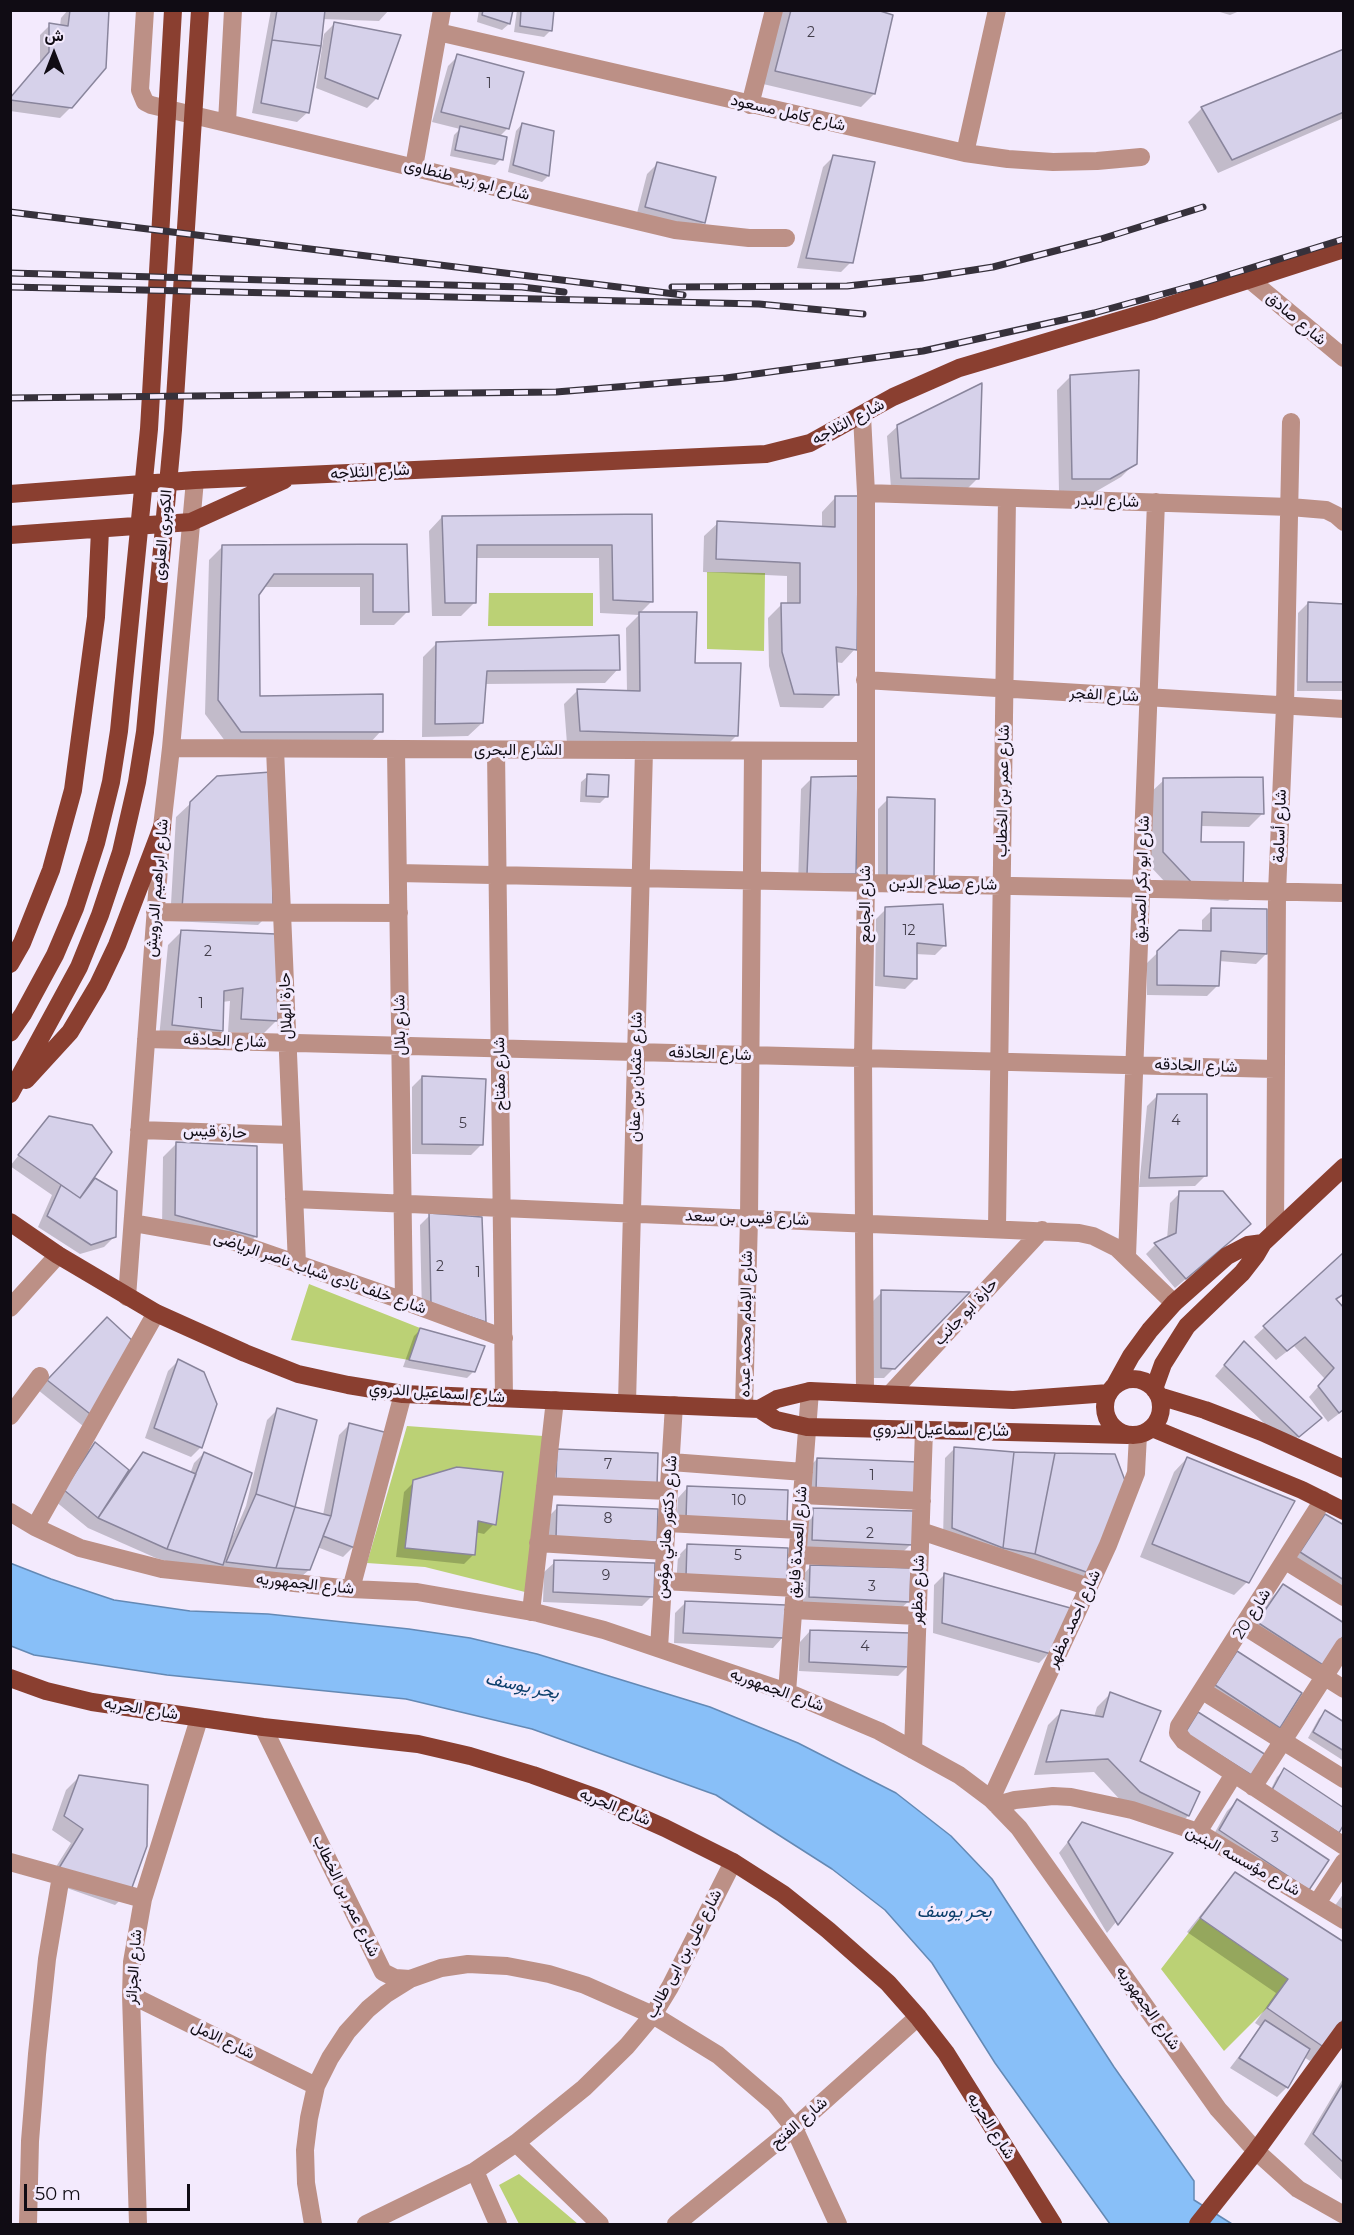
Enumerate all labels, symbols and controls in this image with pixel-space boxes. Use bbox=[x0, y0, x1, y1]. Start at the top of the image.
north arrow bbox=[24, 24, 84, 84]
house number: 2 bbox=[807, 25, 815, 41]
text: ش bbox=[44, 26, 64, 45]
house number: 1 bbox=[486, 76, 492, 92]
street label: شارع كامل مسعود bbox=[729, 90, 847, 136]
street label: شارع ابو زيد طنطاوى bbox=[402, 155, 532, 205]
street label: شارع صادق bbox=[1262, 288, 1330, 350]
street label: شارع الثلاجه bbox=[808, 395, 888, 449]
street label: شارع الثلاجه bbox=[330, 460, 410, 484]
street label: الكوبرى العلوى bbox=[149, 489, 177, 581]
street label: شارع البدر bbox=[1075, 490, 1139, 512]
street label: شارع الفجر bbox=[1069, 684, 1139, 706]
street label: شارع عمر بن الخطاب bbox=[992, 724, 1014, 858]
street label: الشارع البحرى bbox=[474, 740, 562, 760]
street label: شارع أسامة bbox=[1269, 789, 1291, 863]
street label: شارع ابو بكر الصديق bbox=[1130, 815, 1154, 943]
street label: شارع ابراهيم الدرويش bbox=[141, 818, 173, 958]
street label: شارع الجامع bbox=[855, 865, 875, 943]
street label: شارع صلاح الدين bbox=[889, 873, 997, 895]
house number: 12 bbox=[902, 923, 916, 939]
house number: 2 bbox=[204, 944, 212, 960]
street label: حارة الهلال bbox=[275, 972, 297, 1040]
street label: شارع بلال bbox=[390, 994, 410, 1056]
house number: 1 bbox=[198, 996, 204, 1012]
street label: شارع عثمان بن عفان bbox=[625, 1012, 647, 1142]
street label: شارع الحادقه bbox=[183, 1030, 267, 1052]
street label: شارع مفتاح bbox=[490, 1037, 510, 1111]
street label: شارع الحادقه bbox=[668, 1043, 752, 1065]
street label: شارع الحادقه bbox=[1154, 1055, 1238, 1077]
house number: 4 bbox=[1171, 1113, 1181, 1129]
house number: 5 bbox=[459, 1116, 467, 1132]
street label: حارة قيس bbox=[183, 1121, 247, 1143]
street label: شارع قيس بن سعد bbox=[685, 1206, 809, 1230]
street label: شارع خلف نادى شباب ناصر الرياضى bbox=[211, 1228, 429, 1318]
street label: شارع الإمام محمد عبده bbox=[735, 1250, 757, 1398]
house number: 2 bbox=[436, 1259, 444, 1275]
house number: 1 bbox=[475, 1265, 481, 1281]
street label: حارة ابو جانب bbox=[930, 1274, 1002, 1350]
street label: شارع اسماعيل الدروي bbox=[368, 1379, 506, 1407]
street label: شارع اسماعيل الدروي bbox=[873, 1419, 1009, 1441]
street label: شارع دكتور هاني مؤمن bbox=[652, 1455, 682, 1599]
house number: 7 bbox=[604, 1457, 612, 1473]
house number: 1 bbox=[869, 1468, 875, 1484]
street label: شارع العمدة فايق bbox=[785, 1485, 811, 1599]
house number: 10 bbox=[732, 1493, 746, 1509]
house number: 8 bbox=[604, 1511, 612, 1527]
house number: 2 bbox=[866, 1526, 874, 1542]
house number: 5 bbox=[734, 1548, 742, 1564]
street label: شارع مظهر bbox=[907, 1555, 929, 1625]
street label: شارع احمد مظهر bbox=[1043, 1567, 1105, 1671]
house number: 9 bbox=[602, 1568, 610, 1584]
street label: شارع الجمهوريه bbox=[255, 1569, 355, 1599]
house number: 3 bbox=[868, 1579, 876, 1595]
street label: شارع 20 bbox=[1229, 1585, 1275, 1643]
house number: 4 bbox=[860, 1639, 870, 1655]
street label: شارع الجمهوريه bbox=[727, 1664, 827, 1716]
water label: بحر يوسف bbox=[483, 1668, 561, 1704]
street label: شارع الحريه bbox=[102, 1694, 180, 1724]
street label: شارع الحريه bbox=[577, 1784, 653, 1830]
street label: شارع مؤسسه البنين bbox=[1182, 1822, 1304, 1900]
house number: 3 bbox=[1271, 1830, 1279, 1846]
street label: شارع عمر بن الخطاب bbox=[308, 1832, 384, 1960]
street label: شارع على بن ابى طالب bbox=[642, 1886, 726, 2022]
water label: بحر يوسف bbox=[917, 1901, 991, 1923]
street label: شارع الجزائر bbox=[122, 1929, 146, 2005]
street label: شارع الجمهوريه bbox=[1112, 1962, 1184, 2054]
street label: شارع الامل bbox=[188, 2016, 258, 2064]
street label: شارع الحريه bbox=[963, 2089, 1019, 2163]
street label: شارع الفتح bbox=[767, 2093, 831, 2153]
scale bar bbox=[27, 2172, 194, 2210]
text: 50 m bbox=[35, 2183, 81, 2205]

